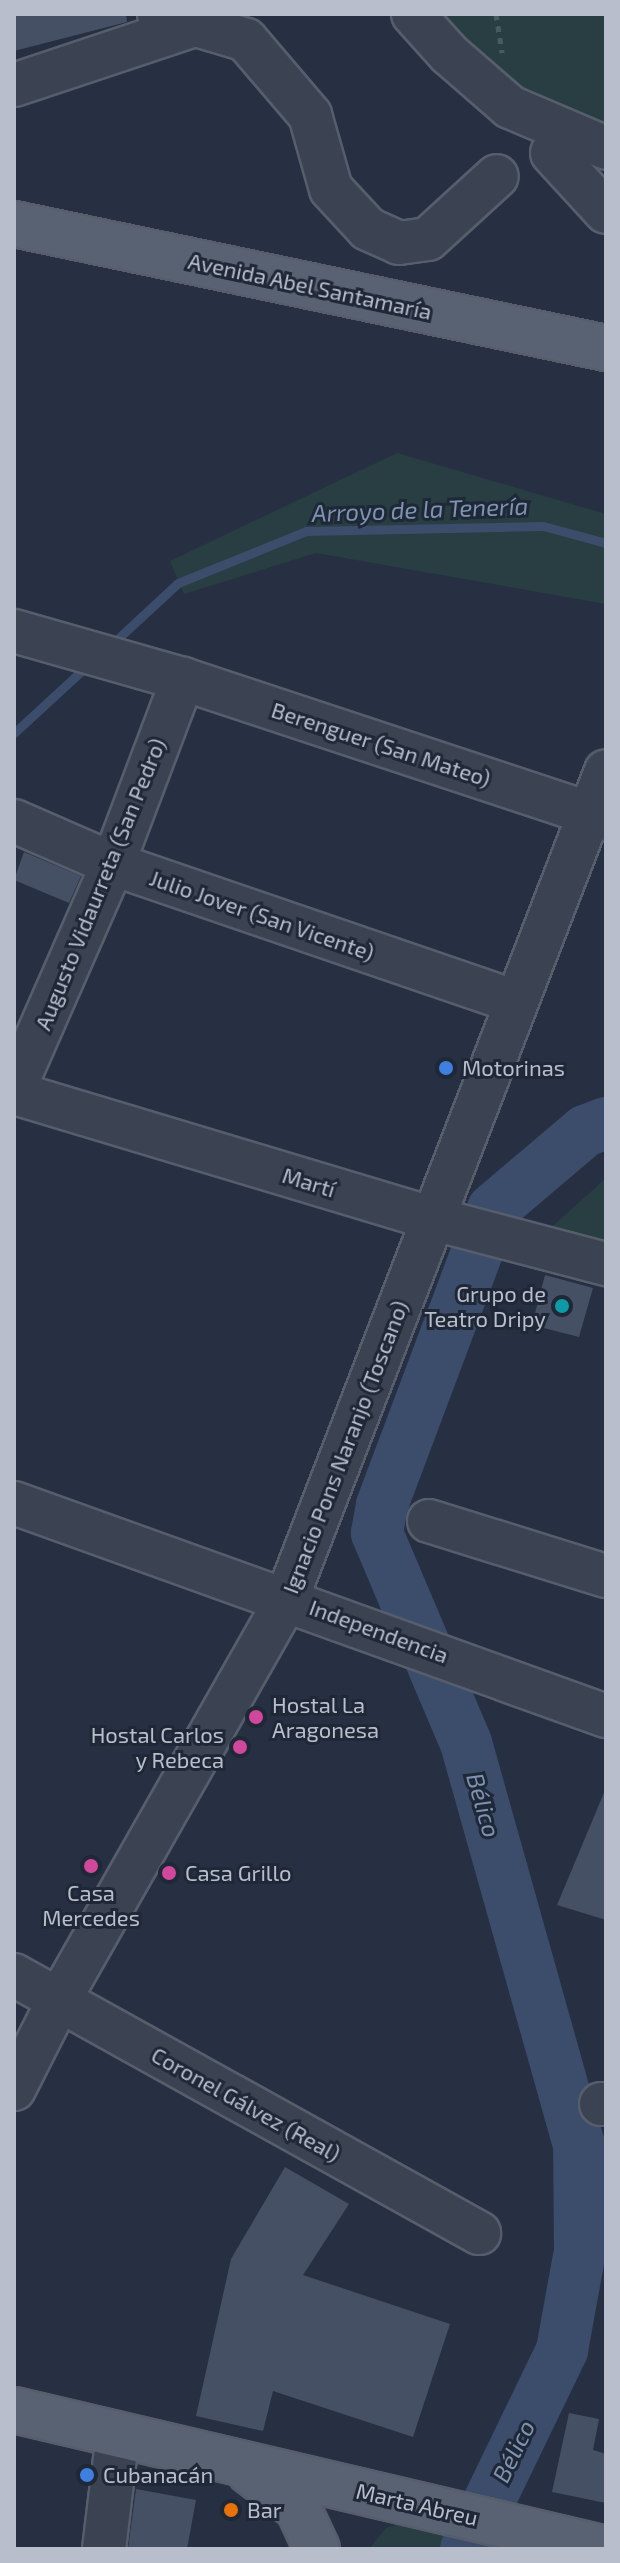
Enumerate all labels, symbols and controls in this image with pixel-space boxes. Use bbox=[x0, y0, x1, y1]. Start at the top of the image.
street label: Avenida Abel Santamaría bbox=[185, 247, 435, 325]
water label: Arroyo de la Tenería bbox=[311, 491, 529, 527]
street label: Berenguer (San Mateo) bbox=[268, 696, 494, 792]
street label: Augusto Vidaurreta (San Pedro) bbox=[29, 734, 171, 1034]
street label: Julio Jover (San Vicente) bbox=[146, 864, 378, 966]
place label: Motorinas bbox=[462, 1055, 565, 1081]
marker: Motorinas bbox=[437, 1059, 455, 1077]
street label: Martí bbox=[279, 1161, 339, 1203]
place label: Grupo de Teatro Dripy bbox=[424, 1280, 546, 1332]
street label: Ignacio Pons Naranjo (Toscano) bbox=[277, 1297, 413, 1597]
marker: Grupo de Teatro Dripy bbox=[553, 1297, 571, 1315]
street label: Independencia bbox=[306, 1594, 452, 1668]
place label: Hostal La Aragonesa bbox=[272, 1691, 379, 1742]
marker: Hostal La Aragonesa bbox=[247, 1708, 265, 1726]
place label: Hostal Carlos y Rebeca bbox=[90, 1721, 224, 1772]
marker: Hostal Carlos y Rebeca bbox=[231, 1738, 249, 1756]
water label: Bélico bbox=[461, 1769, 507, 1841]
marker: Casa Mercedes bbox=[82, 1857, 100, 1875]
place label: Casa Grillo bbox=[185, 1860, 291, 1886]
marker: Casa Grillo bbox=[160, 1864, 178, 1882]
place label: Casa Mercedes bbox=[42, 1879, 140, 1930]
street label: Coronel Gálvez (Real) bbox=[147, 2041, 345, 2167]
water label: Bélico bbox=[486, 2415, 540, 2487]
place label: Cubanacán bbox=[103, 2462, 213, 2488]
marker: Cubanacán bbox=[78, 2466, 96, 2484]
street label: Marta Abreu bbox=[353, 2477, 481, 2531]
place label: Bar bbox=[247, 2497, 282, 2523]
marker: Bar bbox=[222, 2501, 240, 2519]

